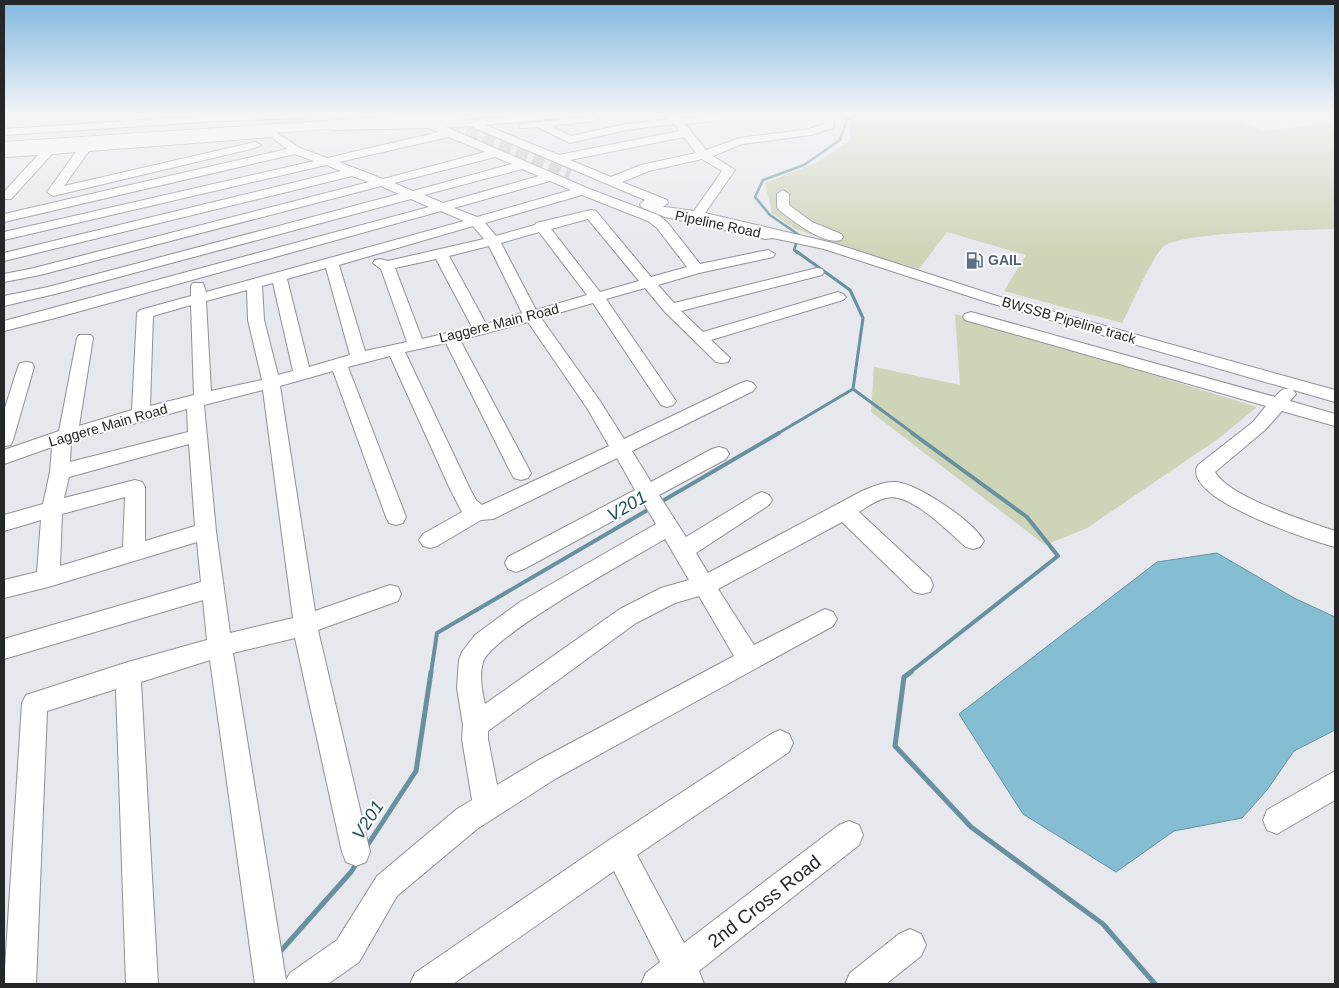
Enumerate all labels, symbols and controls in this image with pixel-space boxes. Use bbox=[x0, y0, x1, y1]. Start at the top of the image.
street label: Pipeline Road bbox=[674, 207, 762, 241]
fuel station icon: GAIL bbox=[964, 250, 984, 270]
place label: GAIL bbox=[988, 252, 1022, 268]
street label: BWSSB Pipeline track bbox=[1000, 293, 1139, 347]
street label: Laggere Main Road bbox=[437, 300, 561, 346]
street label: Laggere Main Road bbox=[47, 400, 169, 450]
water label: V201 bbox=[604, 487, 650, 525]
water label: V201 bbox=[348, 797, 388, 843]
street label: 2nd Cross Road bbox=[704, 851, 825, 952]

